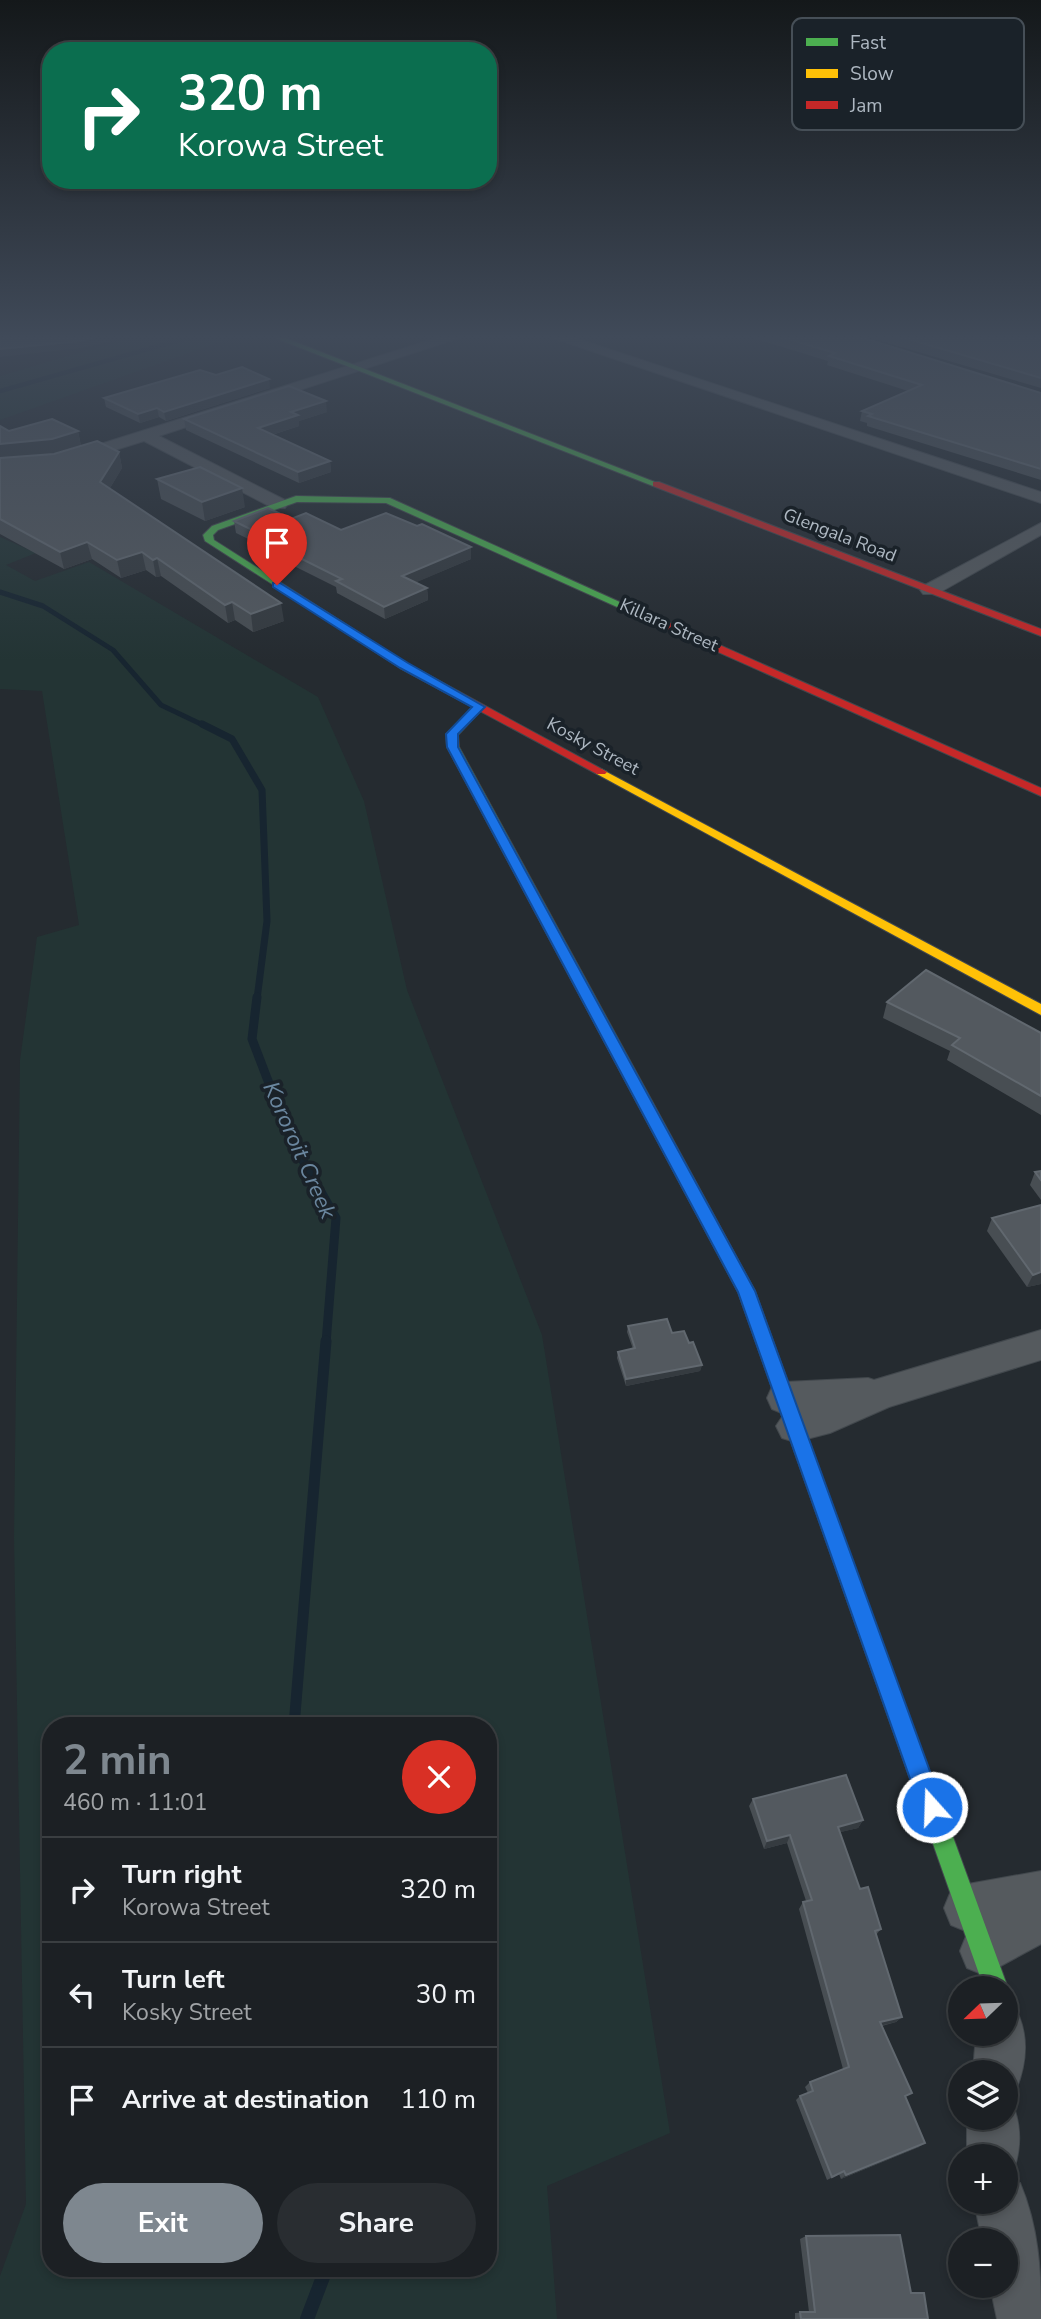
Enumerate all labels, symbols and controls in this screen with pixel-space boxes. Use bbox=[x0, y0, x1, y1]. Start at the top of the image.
legend bbox=[792, 18, 1024, 130]
text: Fast bbox=[850, 30, 886, 56]
text: 320 m bbox=[178, 60, 322, 127]
text: Slow bbox=[850, 61, 894, 87]
icon: right bbox=[63, 70, 154, 161]
text: Jam bbox=[849, 93, 883, 119]
text: Korowa Street bbox=[178, 124, 383, 167]
street label: Glengala Road bbox=[780, 502, 900, 568]
pin bbox=[247, 513, 307, 585]
icon: arrive bbox=[258, 524, 296, 562]
street label: Killara Street bbox=[616, 593, 723, 658]
street label: Kosky Street bbox=[543, 712, 644, 781]
water label: Kororoit Creek bbox=[255, 1077, 344, 1224]
text: 2 min bbox=[63, 1732, 172, 1789]
button: close bbox=[402, 1740, 476, 1814]
position arrow bbox=[895, 1770, 969, 1844]
text: 460 m · 11:01 bbox=[63, 1787, 208, 1818]
text: Turn right bbox=[122, 1857, 241, 1892]
icon: right bbox=[63, 1871, 101, 1909]
text: 320 m bbox=[400, 1872, 476, 1907]
text: Korowa Street bbox=[122, 1892, 270, 1923]
text: Turn left bbox=[122, 1962, 225, 1997]
icon: left bbox=[63, 1976, 101, 2014]
north arrow bbox=[948, 1976, 1018, 2046]
map controls bbox=[948, 1976, 1018, 2298]
text: 30 m bbox=[416, 1977, 476, 2012]
text: Kosky Street bbox=[122, 1997, 252, 2028]
button: layers bbox=[948, 2060, 1018, 2130]
icon: arrive bbox=[63, 2081, 101, 2119]
text: Arrive at destination bbox=[122, 2082, 369, 2117]
text: 110 m bbox=[400, 2082, 476, 2117]
button: + bbox=[948, 2144, 1018, 2214]
button: Exit bbox=[63, 2183, 263, 2263]
button: Share bbox=[277, 2183, 476, 2263]
button: − bbox=[948, 2228, 1018, 2298]

